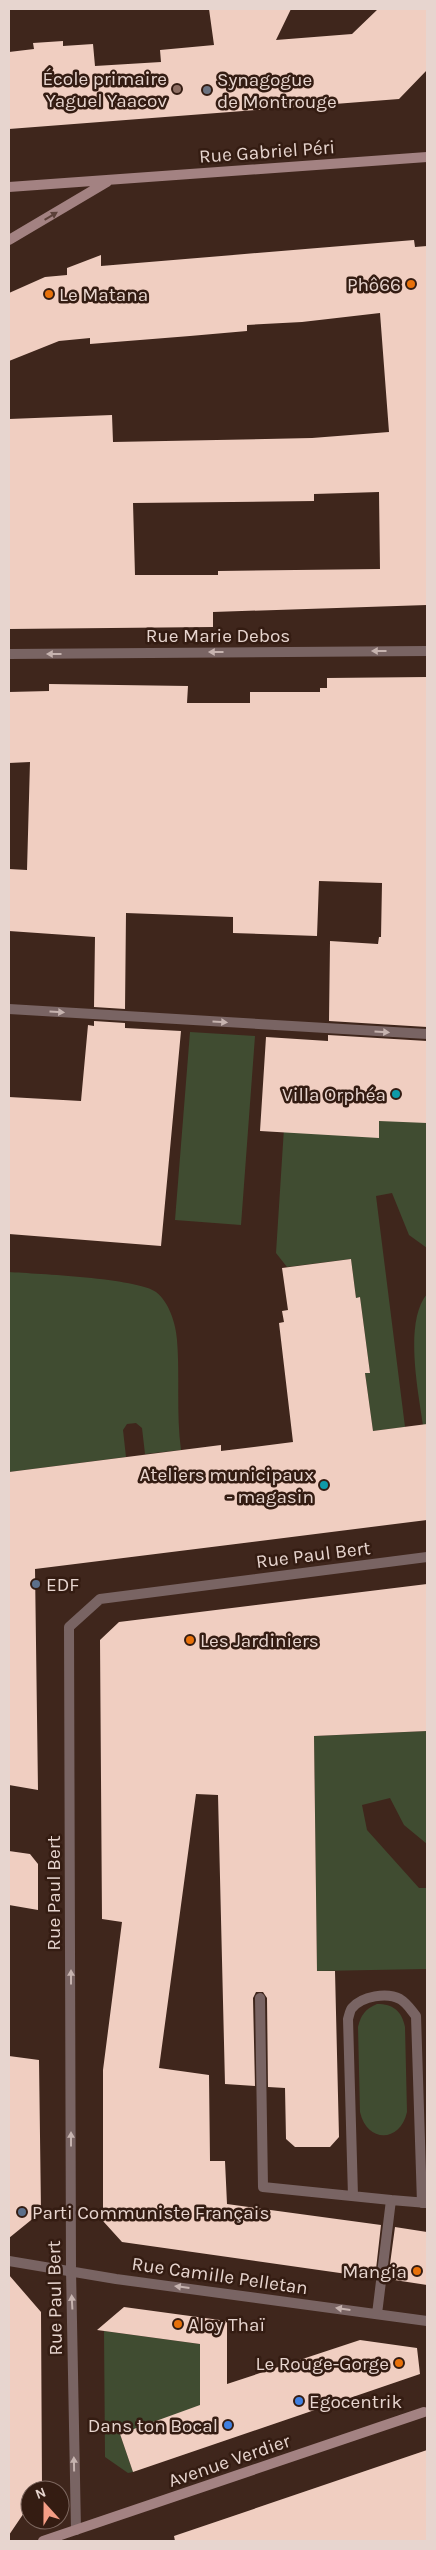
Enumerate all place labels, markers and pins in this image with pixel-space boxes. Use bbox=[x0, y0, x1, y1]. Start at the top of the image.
place label: École primaire Yaguel Yaacov bbox=[42, 67, 167, 112]
place label: Synagogue de Montrouge bbox=[217, 69, 337, 113]
marker: École primaire Yaguel Yaacov bbox=[171, 83, 183, 95]
marker: Synagogue de Montrouge bbox=[201, 84, 213, 96]
place label: Phô66 bbox=[347, 274, 401, 296]
marker: Phô66 bbox=[405, 278, 417, 290]
place label: Le Matana bbox=[59, 284, 148, 306]
marker: Le Matana bbox=[43, 288, 55, 300]
place label: Villa Orphéa bbox=[282, 1084, 386, 1106]
marker: Villa Orphéa bbox=[390, 1088, 402, 1100]
place label: Ateliers municipaux - magasin bbox=[139, 1464, 314, 1508]
marker: Ateliers municipaux - magasin bbox=[318, 1479, 330, 1491]
place label: EDF bbox=[46, 1574, 79, 1596]
marker: EDF bbox=[30, 1578, 42, 1590]
place label: Les Jardiniers bbox=[200, 1630, 319, 1652]
marker: Les Jardiniers bbox=[184, 1634, 196, 1646]
place label: Parti Communiste Français bbox=[32, 2202, 269, 2224]
marker: Parti Communiste Français bbox=[16, 2206, 28, 2218]
place label: Mangia bbox=[342, 2261, 407, 2283]
marker: Mangia bbox=[411, 2265, 423, 2277]
place label: Aloy Thaï bbox=[188, 2314, 265, 2336]
marker: Aloy Thaï bbox=[172, 2318, 184, 2330]
place label: Le Rouge-Gorge bbox=[256, 2353, 389, 2375]
marker: Le Rouge-Gorge bbox=[393, 2357, 405, 2369]
place label: Egocentrik bbox=[309, 2391, 402, 2413]
marker: Egocentrik bbox=[293, 2395, 305, 2407]
place label: Dans ton Bocal bbox=[88, 2415, 218, 2437]
marker: Dans ton Bocal bbox=[222, 2419, 234, 2431]

